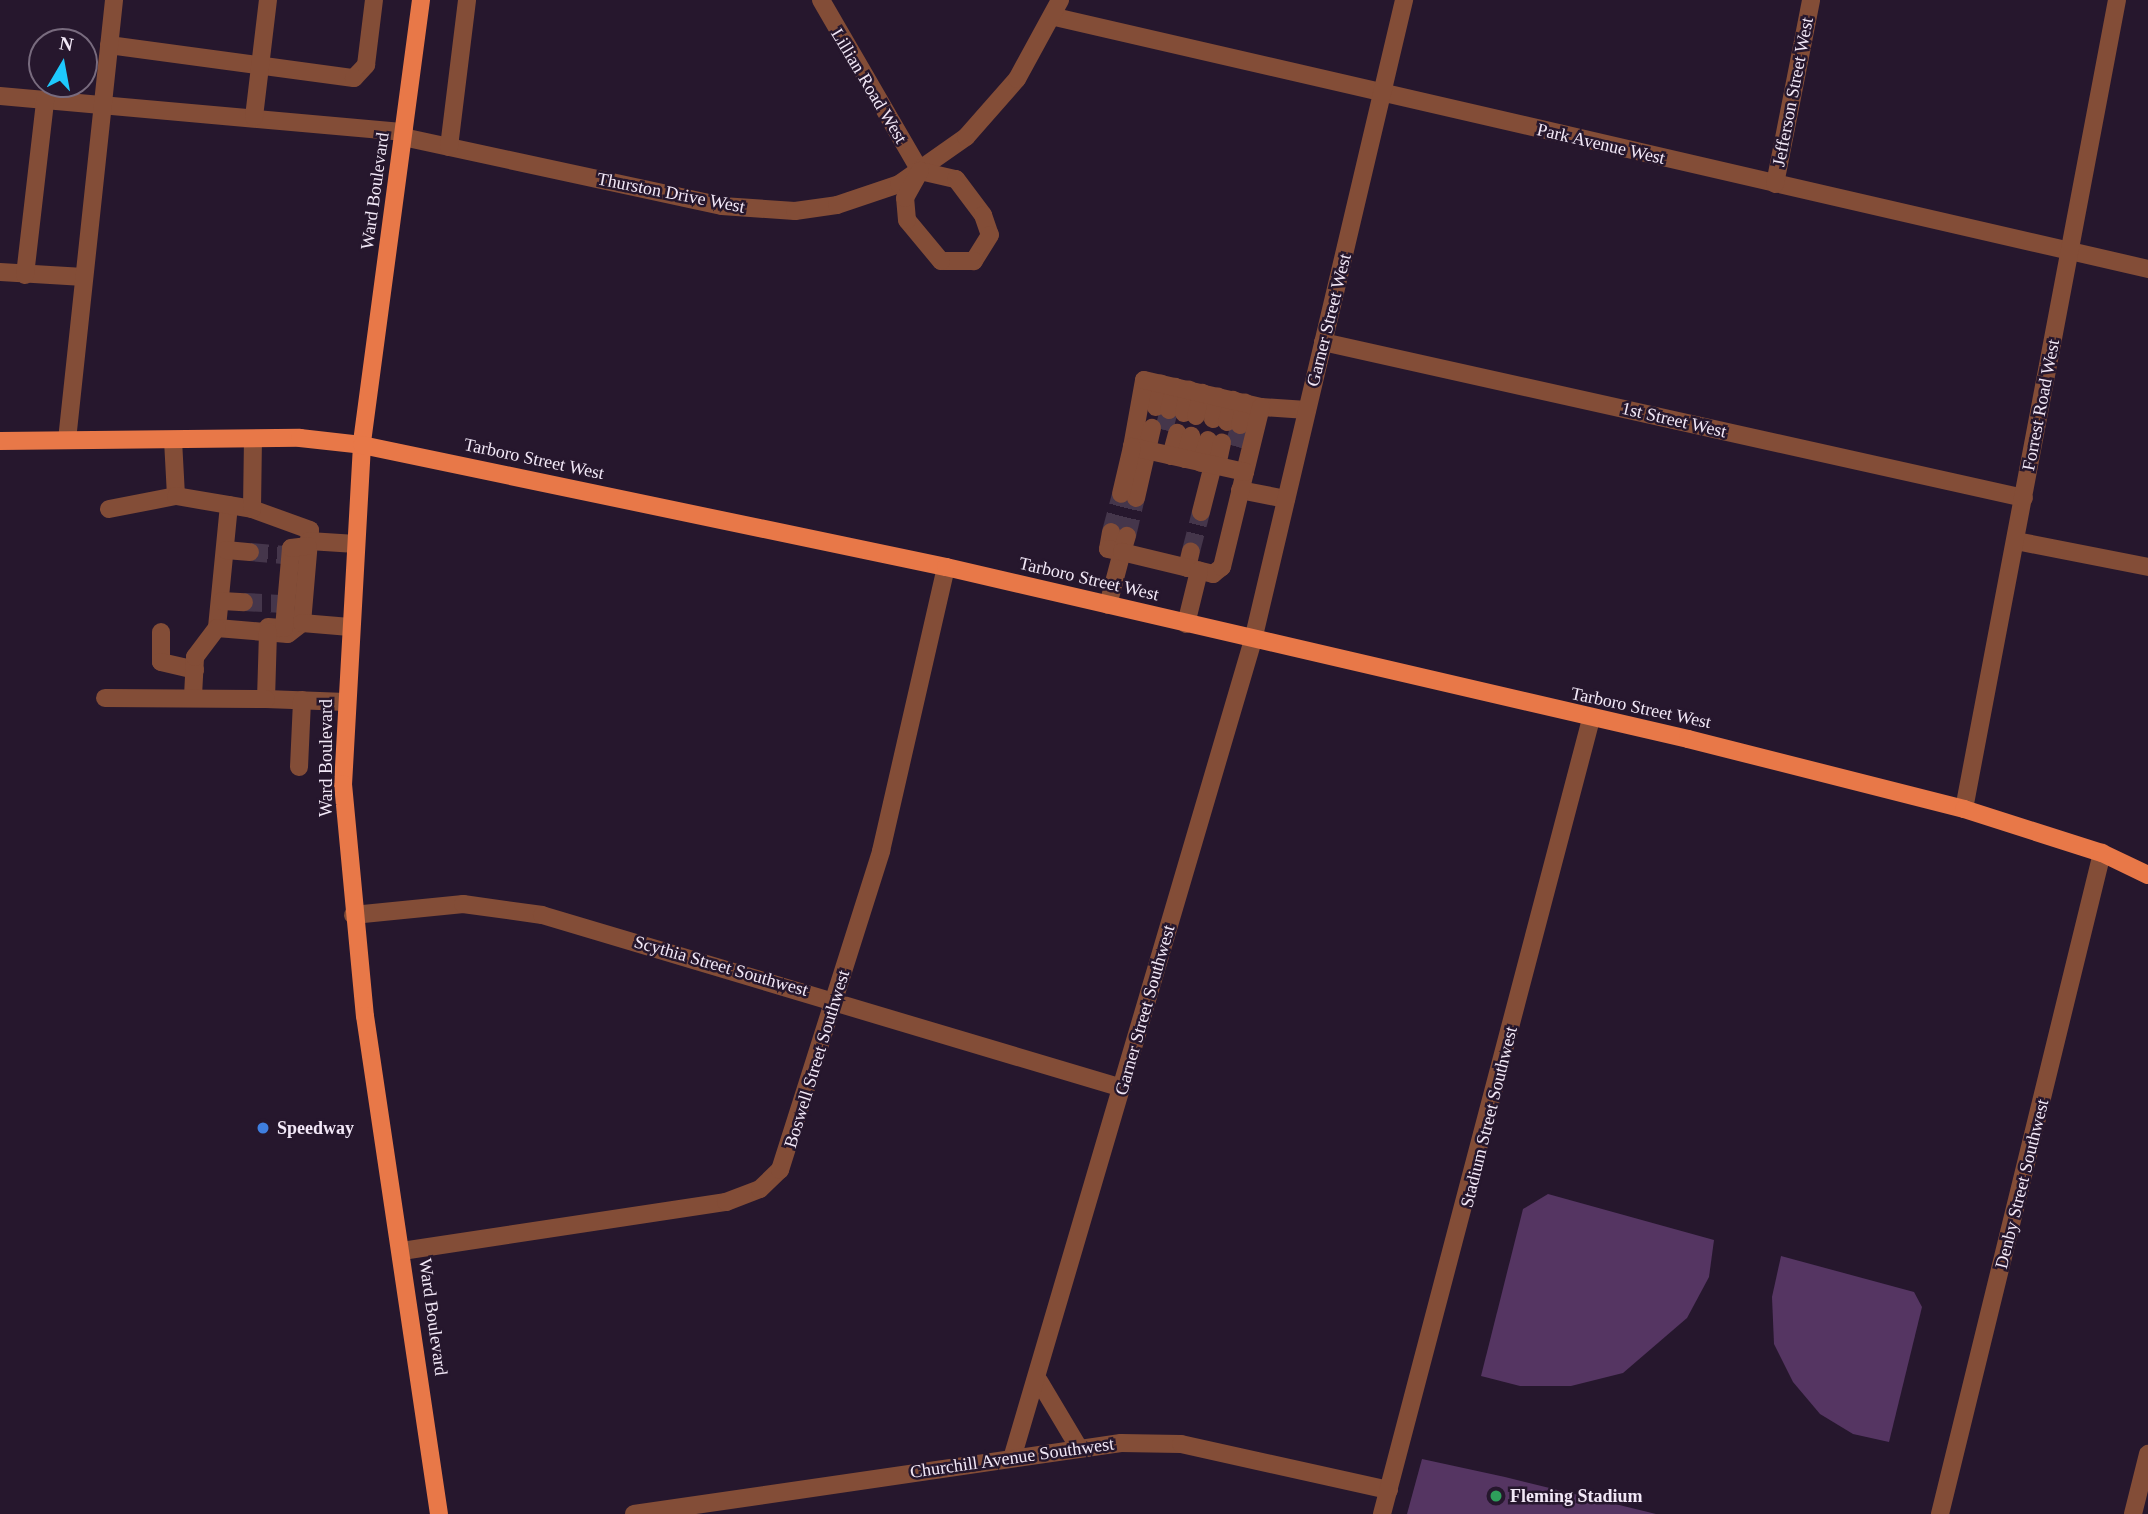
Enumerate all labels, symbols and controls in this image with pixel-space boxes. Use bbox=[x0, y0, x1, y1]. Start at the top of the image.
street label: Jefferson Street West bbox=[1768, 15, 1818, 169]
street label: Lillian Road West bbox=[826, 24, 912, 148]
north arrow bbox=[28, 28, 98, 98]
text: N bbox=[58, 32, 75, 55]
street label: Park Avenue West bbox=[1534, 119, 1668, 169]
street label: Ward Boulevard bbox=[356, 131, 394, 251]
street label: Thurston Drive West bbox=[595, 168, 747, 218]
street label: Garner Street West bbox=[1302, 251, 1356, 389]
street label: Forrest Road West bbox=[2018, 337, 2064, 473]
street label: 1st Street West bbox=[1619, 397, 1729, 443]
street label: Tarboro Street West bbox=[462, 434, 606, 484]
street label: Tarboro Street West bbox=[1017, 552, 1161, 606]
street label: Tarboro Street West bbox=[1569, 683, 1713, 733]
street label: Ward Boulevard bbox=[315, 699, 337, 817]
street label: Garner Street Southwest bbox=[1110, 922, 1180, 1098]
street label: Scythia Street Southwest bbox=[632, 931, 810, 1001]
street label: Boswell Street Southwest bbox=[780, 967, 854, 1151]
street label: Stadium Street Southwest bbox=[1456, 1024, 1522, 1210]
street label: Denby Street Southwest bbox=[1990, 1097, 2054, 1271]
place label: Speedway bbox=[277, 1117, 354, 1139]
marker: Speedway bbox=[255, 1120, 271, 1136]
street label: Ward Boulevard bbox=[414, 1257, 452, 1377]
street label: Churchill Avenue Southwest bbox=[908, 1433, 1116, 1483]
place label: Fleming Stadium bbox=[1510, 1485, 1643, 1507]
marker: Fleming Stadium bbox=[1488, 1488, 1504, 1504]

